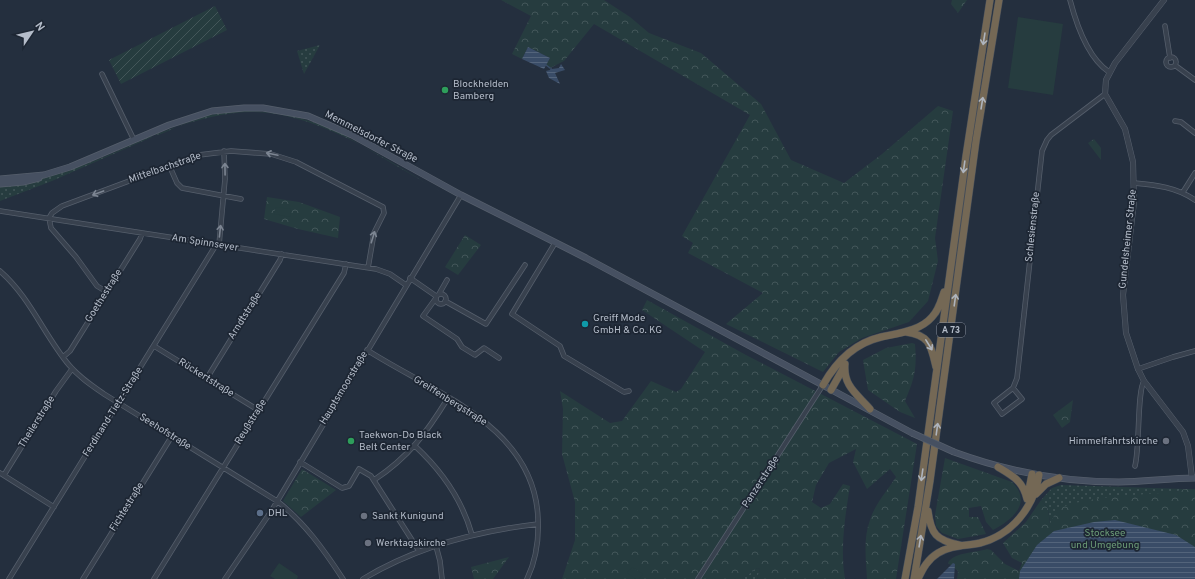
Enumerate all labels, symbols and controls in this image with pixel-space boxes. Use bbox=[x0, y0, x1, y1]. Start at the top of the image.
north arrow bbox=[12, 12, 52, 52]
text: N bbox=[31, 20, 47, 34]
one-way arrow bbox=[980, 32, 988, 45]
place label: Blockhelden Bamberg bbox=[453, 78, 509, 103]
marker: Blockhelden Bamberg bbox=[440, 85, 450, 95]
one-way arrow bbox=[978, 97, 986, 110]
street label: Memmelsdorfer Straße bbox=[322, 108, 420, 166]
street label: Mittelbachstraße bbox=[127, 150, 203, 186]
one-way arrow bbox=[266, 150, 279, 158]
one-way arrow bbox=[960, 160, 968, 173]
one-way arrow bbox=[221, 163, 229, 176]
one-way arrow bbox=[92, 189, 104, 197]
street label: Gundelsheimer Straße bbox=[1116, 189, 1140, 289]
street label: Schlesienstraße bbox=[1023, 191, 1043, 263]
one-way arrow bbox=[217, 225, 224, 238]
street label: Am Spinnseyer bbox=[171, 231, 239, 255]
one-way arrow bbox=[370, 231, 377, 244]
street label: Goethestraße bbox=[82, 267, 126, 325]
street label: Arndtstraße bbox=[225, 290, 265, 342]
one-way arrow bbox=[951, 294, 958, 307]
place label: Greiff Mode GmbH & Co. KG bbox=[593, 312, 662, 337]
marker: Greiff Mode GmbH & Co. KG bbox=[580, 319, 590, 329]
road number: A 73 bbox=[937, 323, 965, 337]
one-way arrow bbox=[926, 339, 934, 351]
street label: Hauptsmoorstraße bbox=[317, 349, 371, 427]
street label: Rückertstraße bbox=[176, 356, 236, 400]
street label: Ferdinand-Tietz-Straße bbox=[80, 365, 146, 459]
street label: Greiffenbergstraße bbox=[411, 373, 489, 429]
street label: Theilerstraße bbox=[16, 393, 58, 451]
street label: Reußstraße bbox=[232, 397, 270, 447]
street label: Seehofstraße bbox=[137, 411, 193, 453]
one-way arrow bbox=[933, 423, 941, 436]
place label: Taekwon-Do Black Belt Center bbox=[359, 429, 442, 454]
place label: Himmelfahrtskirche bbox=[1069, 435, 1158, 448]
marker: Taekwon-Do Black Belt Center bbox=[346, 436, 356, 446]
marker: Himmelfahrtskirche bbox=[1161, 436, 1171, 446]
street label: Panzerstraße bbox=[739, 454, 783, 510]
one-way arrow bbox=[918, 468, 926, 481]
street label: Fichtestraße bbox=[107, 480, 147, 534]
place label: DHL bbox=[268, 507, 288, 520]
marker: DHL bbox=[255, 508, 265, 518]
place label: Sankt Kunigund bbox=[372, 510, 444, 523]
marker: Sankt Kunigund bbox=[359, 511, 369, 521]
park label: Stocksee und Umgebung bbox=[1071, 527, 1139, 552]
one-way arrow bbox=[917, 535, 925, 548]
place label: Werktagskirche bbox=[376, 537, 446, 550]
marker: Werktagskirche bbox=[363, 538, 373, 548]

